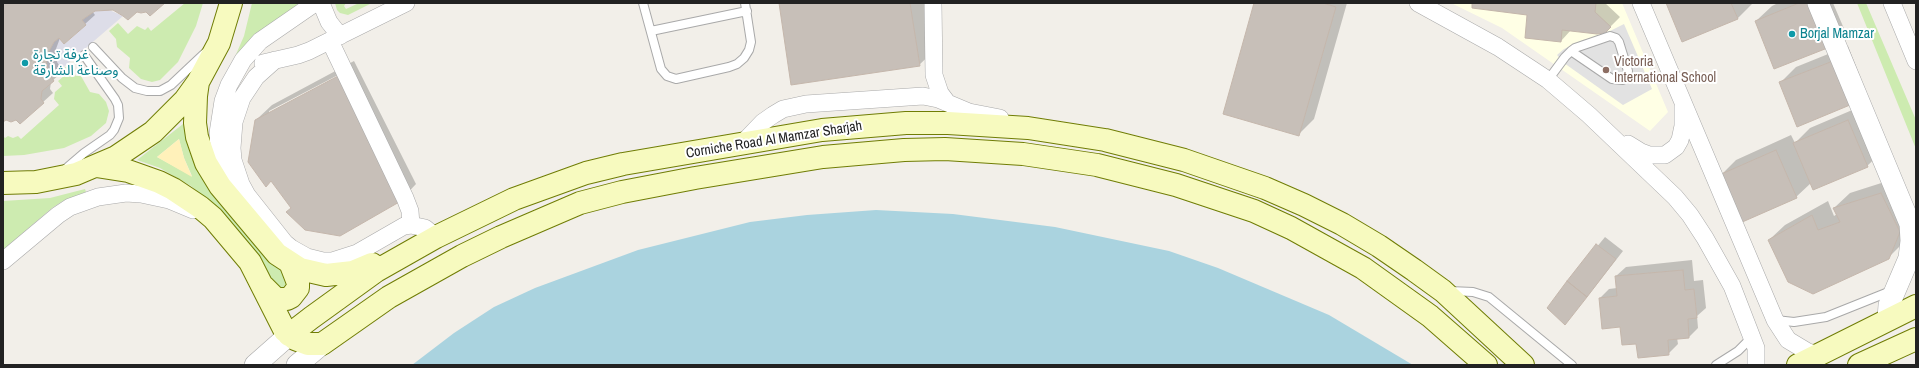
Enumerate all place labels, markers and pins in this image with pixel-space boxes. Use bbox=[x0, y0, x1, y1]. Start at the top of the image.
place label: Borjal Mamzar bbox=[1800, 26, 1874, 42]
marker: Borjal Mamzar bbox=[1787, 29, 1797, 39]
place label: غرفة تجارة وصناعة الشارقة bbox=[33, 47, 119, 80]
place label: Victoria International School bbox=[1614, 54, 1716, 86]
marker: غرفة تجارة وصناعة الشارقة bbox=[20, 58, 30, 68]
marker: Victoria International School bbox=[1601, 65, 1611, 75]

